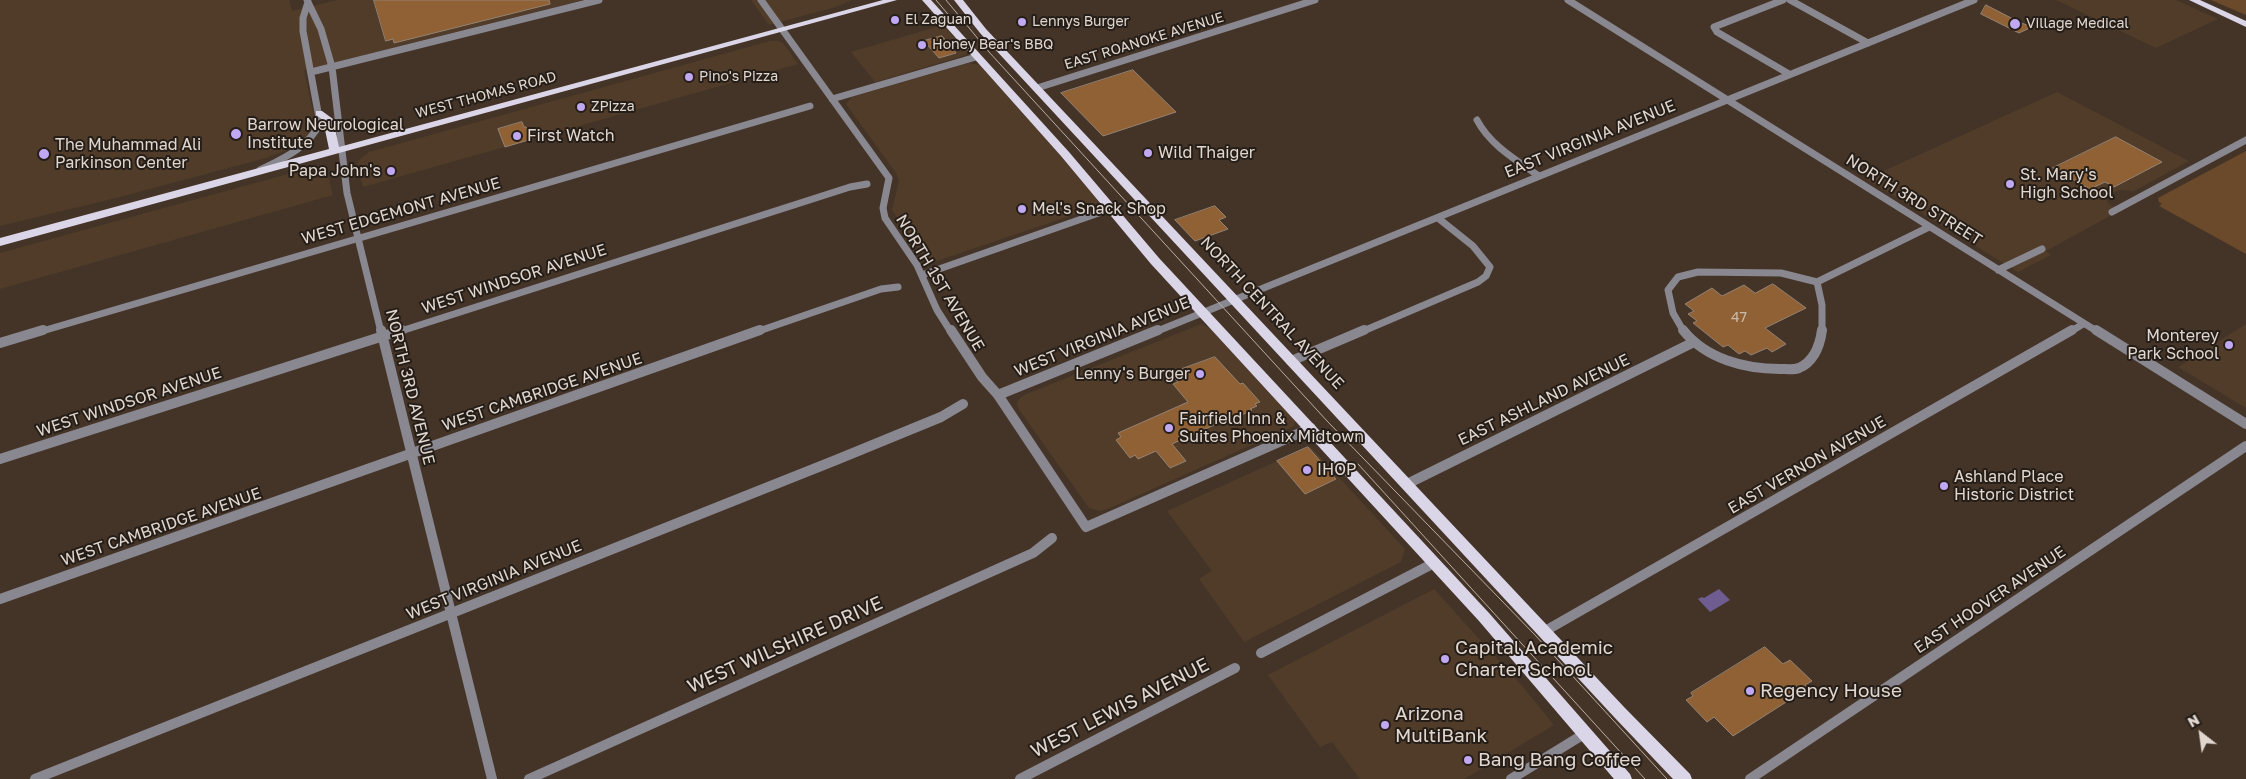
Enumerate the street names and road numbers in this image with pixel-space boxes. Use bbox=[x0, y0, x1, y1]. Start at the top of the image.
street label: EAST ROANOKE AVENUE bbox=[1062, 9, 1226, 73]
street label: WEST THOMAS ROAD bbox=[414, 68, 558, 122]
street label: EAST VIRGINIA AVENUE bbox=[1502, 96, 1678, 182]
street label: NORTH 3RD STREET bbox=[1842, 150, 1986, 250]
street label: WEST EDGEMONT AVENUE bbox=[299, 173, 503, 249]
street label: NORTH 1ST AVENUE bbox=[892, 211, 988, 355]
street label: NORTH CENTRAL AVENUE bbox=[1196, 233, 1348, 393]
street label: WEST WINDSOR AVENUE bbox=[419, 240, 609, 318]
street label: WEST VIRGINIA AVENUE bbox=[1012, 293, 1192, 381]
street label: NORTH 3RD AVENUE bbox=[381, 307, 439, 467]
street label: WEST CAMBRIDGE AVENUE bbox=[439, 349, 645, 435]
street label: EAST ASHLAND AVENUE bbox=[1455, 350, 1633, 450]
street label: WEST WINDSOR AVENUE bbox=[34, 363, 224, 441]
street label: EAST VERNON AVENUE bbox=[1725, 412, 1889, 518]
street label: WEST CAMBRIDGE AVENUE bbox=[58, 484, 264, 570]
street label: WEST VIRGINIA AVENUE bbox=[404, 536, 584, 624]
street label: EAST HOOVER AVENUE bbox=[1911, 542, 2069, 658]
street label: WEST WILSHIRE DRIVE bbox=[684, 592, 886, 698]
street label: WEST LEWIS AVENUE bbox=[1027, 653, 1213, 763]

